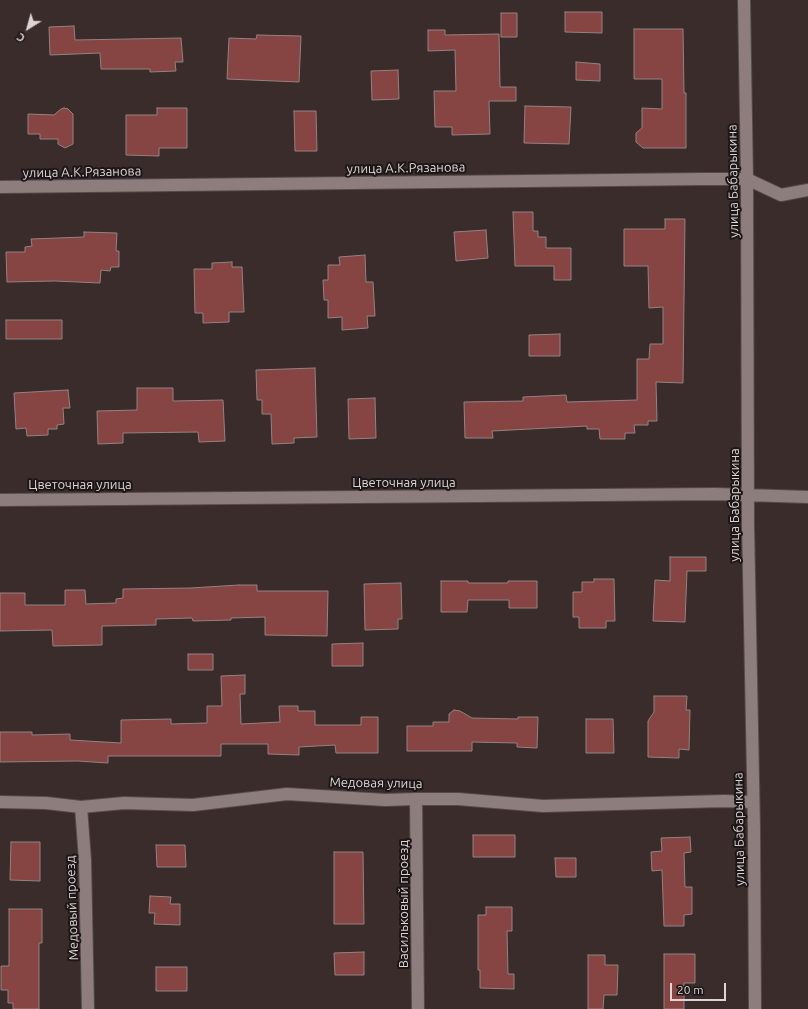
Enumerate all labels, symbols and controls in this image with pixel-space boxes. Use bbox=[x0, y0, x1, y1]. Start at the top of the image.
north arrow bbox=[8, 8, 48, 48]
text: С bbox=[14, 31, 27, 44]
street label: улица Бабарыкина bbox=[724, 124, 742, 238]
street label: улица А.К.Рязанова bbox=[347, 159, 465, 177]
street label: улица А.К.Рязанова bbox=[23, 163, 141, 181]
street label: улица Бабарыкина bbox=[727, 448, 743, 562]
street label: Цветочная улица bbox=[352, 475, 456, 491]
street label: Цветочная улица bbox=[28, 477, 132, 493]
street label: улица Бабарыкина bbox=[730, 772, 748, 886]
street label: Медовая улица bbox=[329, 774, 423, 792]
street label: Васильковый проезд bbox=[396, 840, 412, 968]
street label: Медовый проезд bbox=[62, 855, 82, 961]
scale bar bbox=[672, 975, 728, 1001]
text: 20 m bbox=[677, 983, 704, 996]

